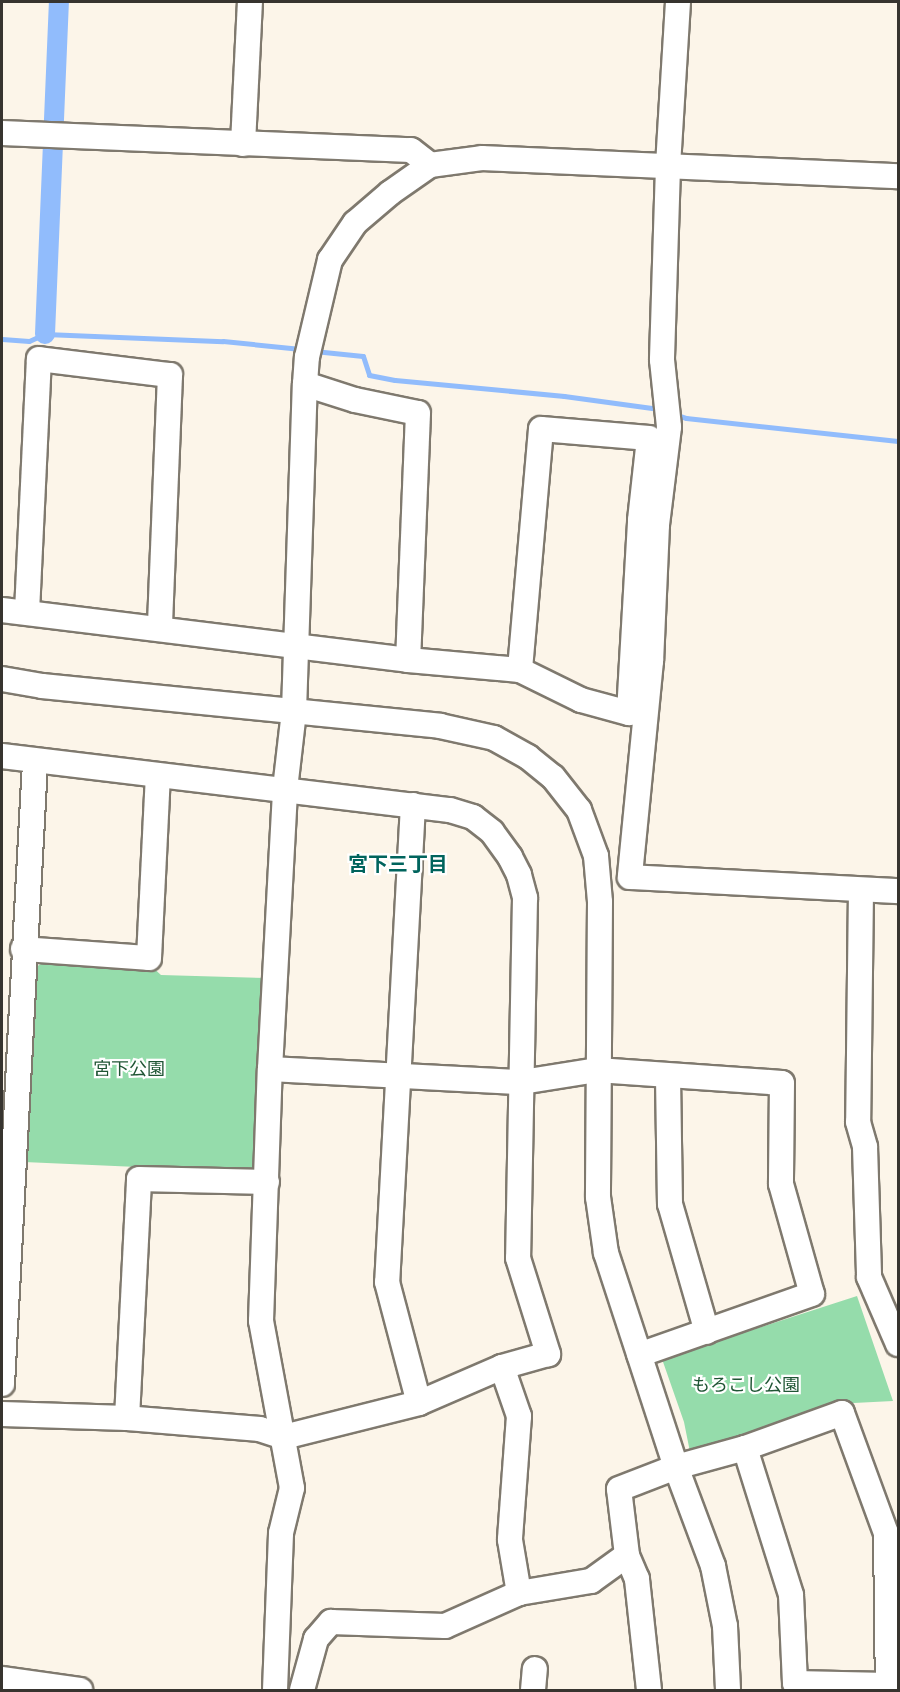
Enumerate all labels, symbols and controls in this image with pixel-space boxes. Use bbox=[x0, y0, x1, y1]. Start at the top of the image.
district label: 宮下三丁目 bbox=[348, 851, 448, 875]
park label: 宮下公園 bbox=[93, 1057, 165, 1079]
park label: もろこし公園 bbox=[692, 1373, 800, 1395]

